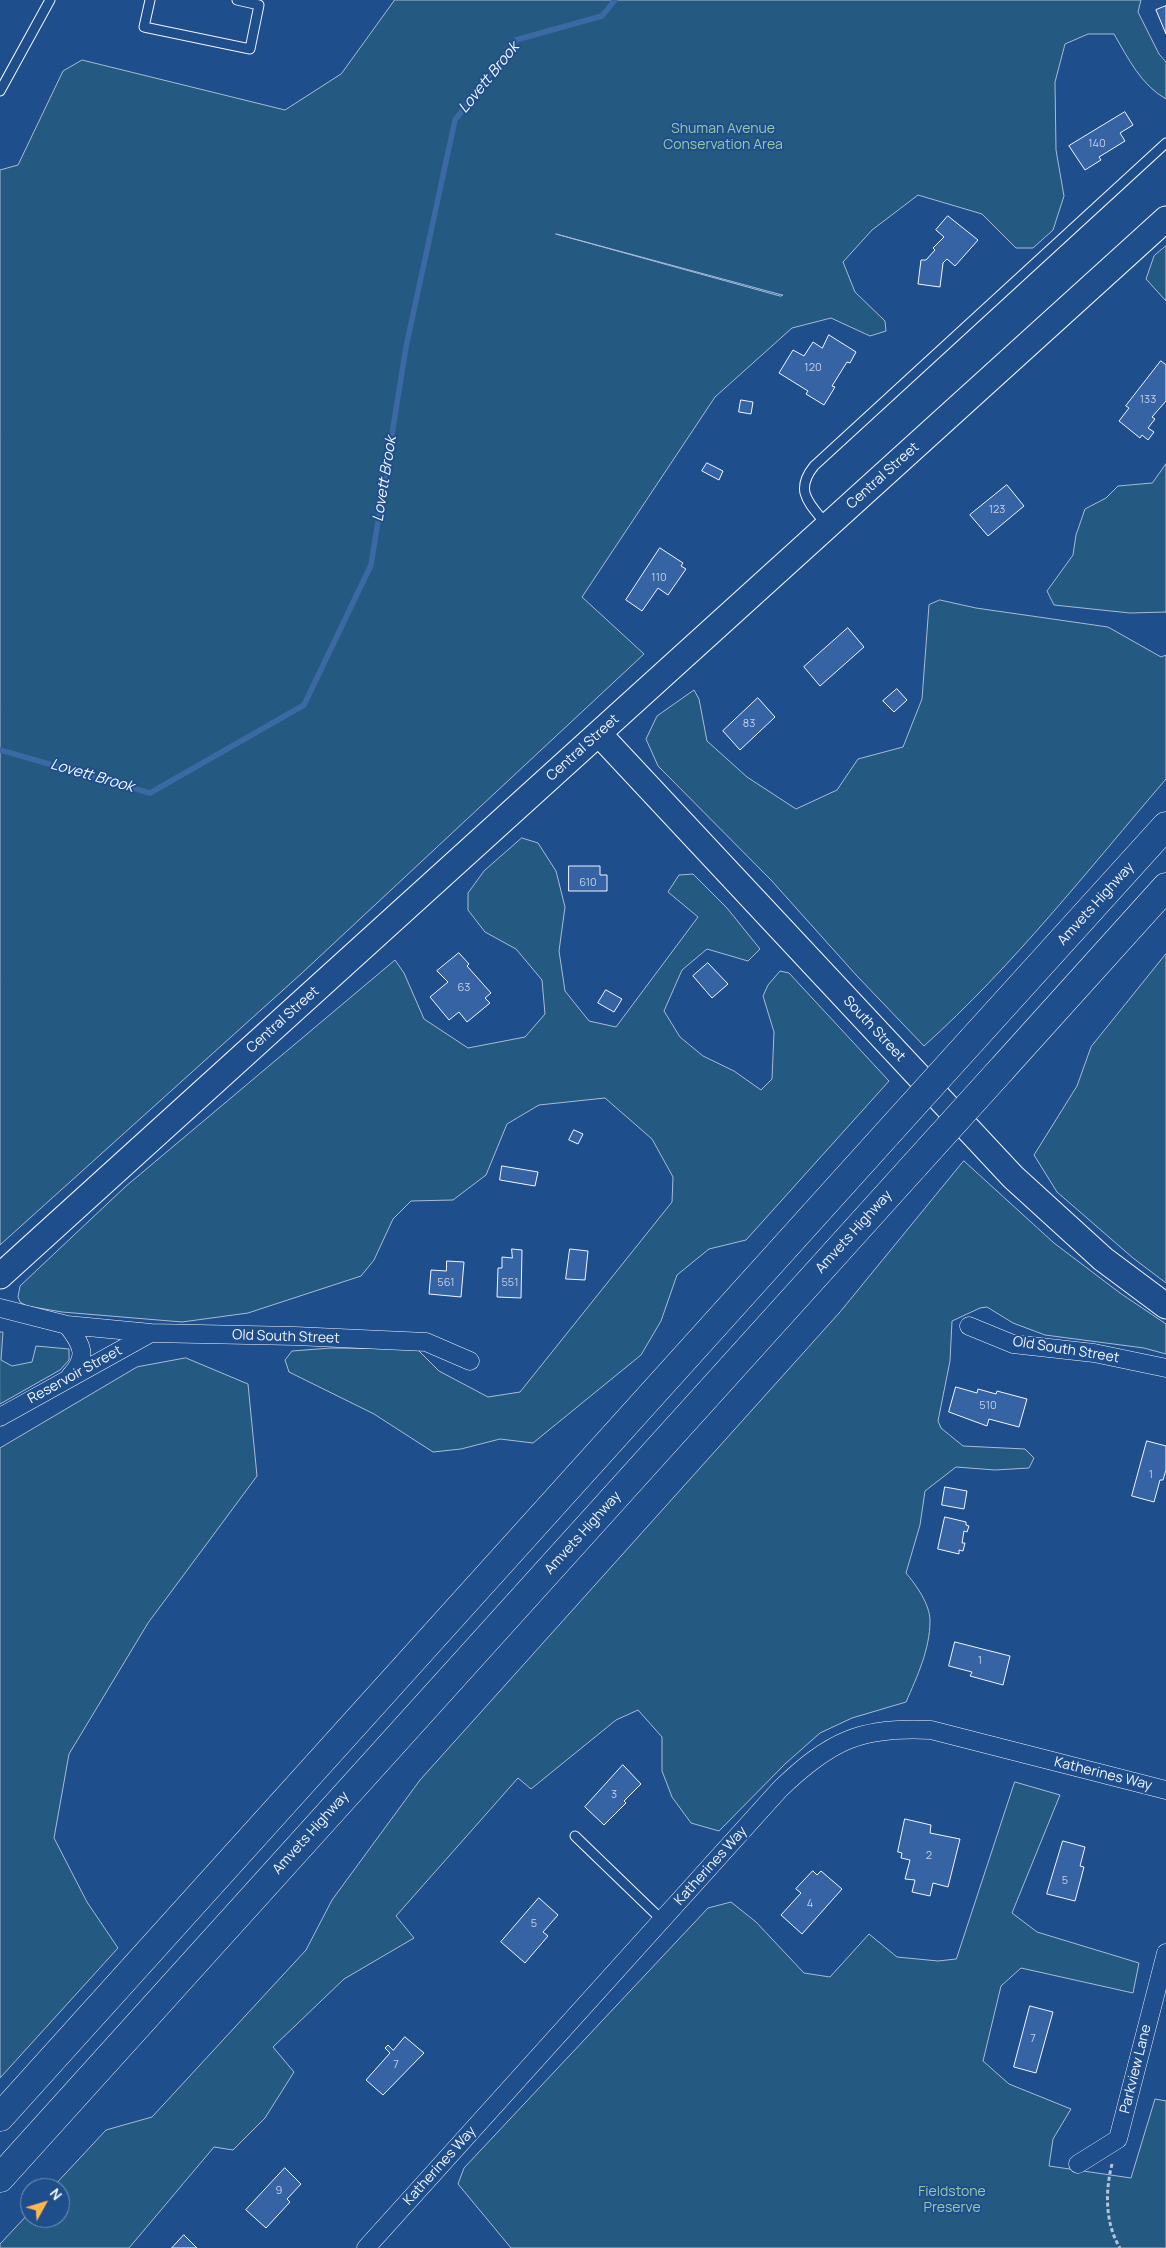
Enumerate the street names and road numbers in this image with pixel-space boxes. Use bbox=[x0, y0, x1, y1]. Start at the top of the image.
street label: Central Street bbox=[843, 439, 923, 513]
street label: Central Street bbox=[543, 711, 623, 785]
street label: Amvets Highway bbox=[1054, 859, 1138, 949]
street label: Central Street bbox=[243, 983, 323, 1057]
street label: South Street bbox=[840, 993, 908, 1065]
street label: Amvets Highway bbox=[812, 1187, 896, 1277]
street label: Old South Street bbox=[232, 1327, 340, 1347]
street label: Old South Street bbox=[1012, 1333, 1120, 1367]
street label: Reservoir Street bbox=[25, 1342, 125, 1408]
street label: Amvets Highway bbox=[541, 1488, 625, 1578]
street label: Katherines Way bbox=[1052, 1754, 1154, 1794]
street label: Amvets Highway bbox=[269, 1788, 353, 1878]
street label: Katherines Way bbox=[671, 1823, 751, 1909]
street label: Parkview Lane bbox=[1117, 2023, 1155, 2115]
street label: Katherines Way bbox=[400, 2123, 480, 2209]

